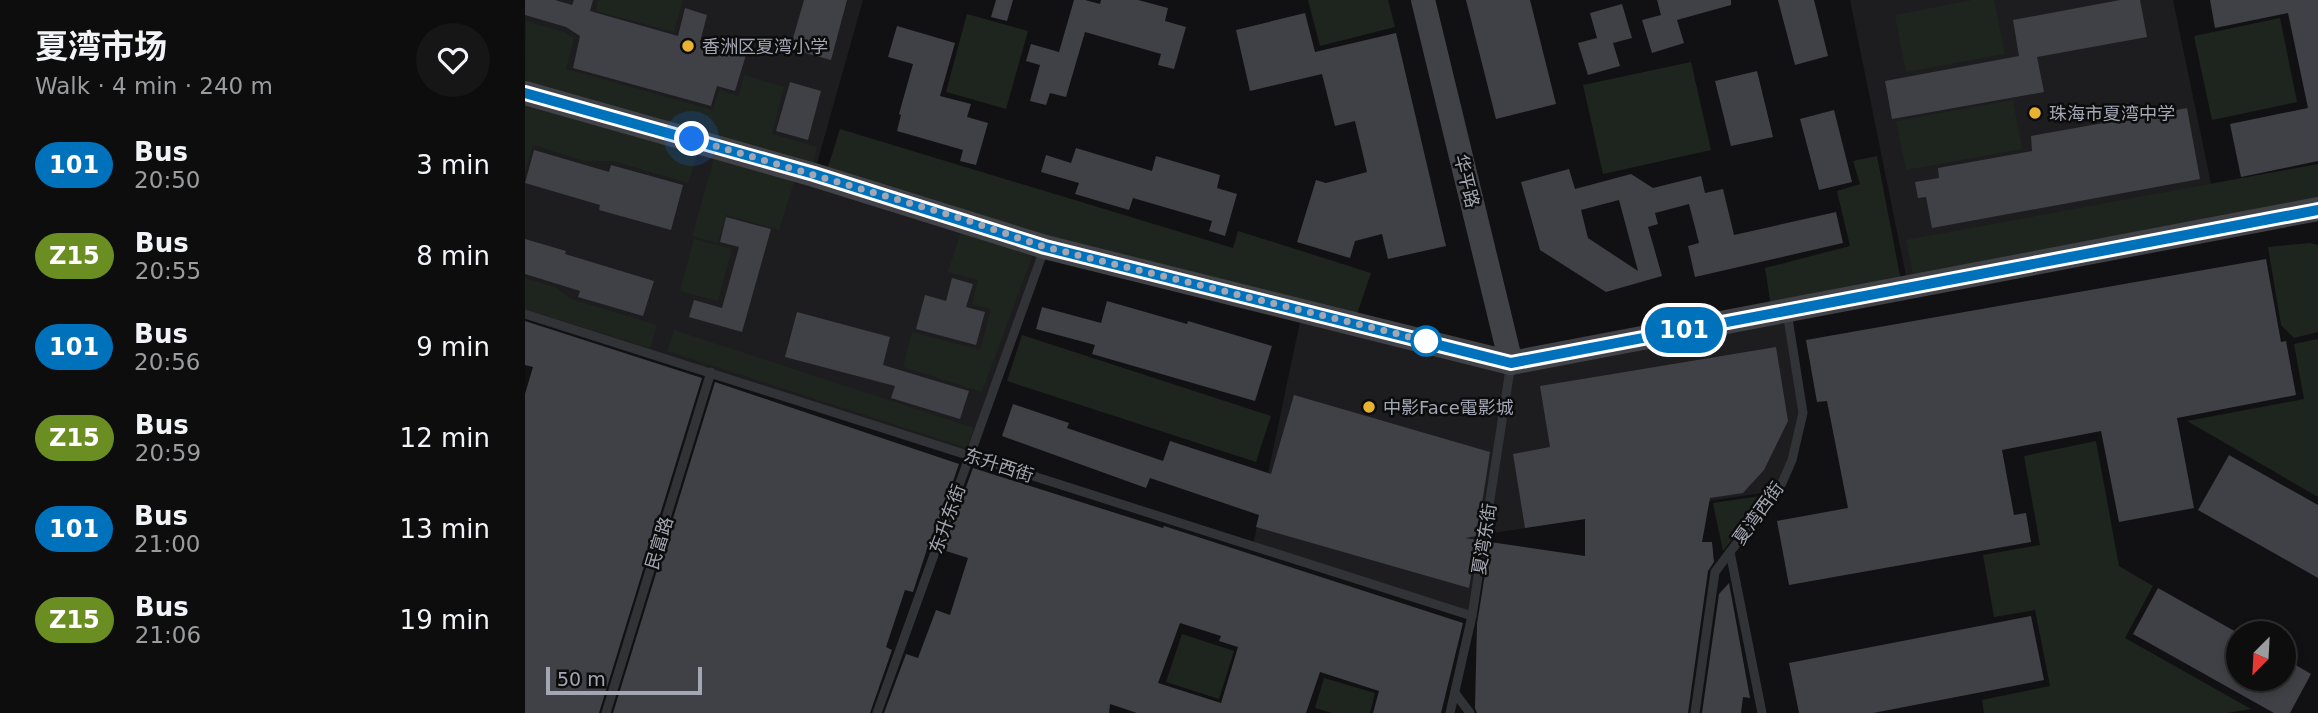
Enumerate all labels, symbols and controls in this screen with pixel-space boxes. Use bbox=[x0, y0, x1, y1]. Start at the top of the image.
button: heart bbox=[416, 23, 490, 97]
text: 夏湾市场 bbox=[35, 27, 167, 66]
place label: 香洲区夏湾小学 bbox=[702, 36, 828, 57]
marker: 香洲区夏湾小学 bbox=[680, 38, 696, 54]
text: Walk · 4 min · 240 m bbox=[35, 73, 273, 99]
place label: 珠海市夏湾中学 bbox=[2049, 103, 2175, 124]
marker: 珠海市夏湾中学 bbox=[2027, 105, 2043, 121]
your location bbox=[674, 121, 709, 156]
text: Bus bbox=[134, 137, 188, 167]
text: 3 min bbox=[416, 150, 490, 180]
text: 101 bbox=[49, 151, 99, 179]
street label: 华平路 bbox=[1450, 152, 1484, 210]
text: 20:50 bbox=[134, 167, 200, 193]
text: Bus bbox=[135, 228, 189, 258]
text: 8 min bbox=[416, 241, 490, 271]
text: Z15 bbox=[49, 242, 100, 270]
text: 20:55 bbox=[135, 258, 201, 284]
line badge: 101 bbox=[1644, 307, 1724, 353]
text: 101 bbox=[1659, 316, 1709, 344]
text: Bus bbox=[134, 319, 188, 349]
unlabelled marker bbox=[1411, 326, 1441, 356]
text: 9 min bbox=[416, 332, 490, 362]
text: 101 bbox=[49, 333, 99, 361]
text: 20:56 bbox=[134, 349, 200, 375]
place label: 中影Face電影城 bbox=[1383, 397, 1514, 418]
marker: 中影Face電影城 bbox=[1361, 399, 1377, 415]
text: Bus bbox=[135, 410, 189, 440]
text: 12 min bbox=[400, 423, 490, 453]
text: Z15 bbox=[49, 424, 100, 452]
text: 20:59 bbox=[135, 440, 201, 466]
street label: 东升西街 bbox=[962, 444, 1036, 486]
street label: 夏湾西街 bbox=[1728, 478, 1788, 548]
street label: 东升东街 bbox=[925, 482, 969, 556]
text: Bus bbox=[134, 501, 188, 531]
street label: 夏湾东街 bbox=[1468, 502, 1500, 576]
text: 13 min bbox=[400, 514, 490, 544]
street label: 民富路 bbox=[641, 514, 677, 572]
text: 101 bbox=[49, 515, 99, 543]
text: 21:00 bbox=[134, 531, 200, 557]
text: Bus bbox=[135, 592, 189, 622]
text: 19 min bbox=[400, 605, 490, 635]
text: Z15 bbox=[49, 606, 100, 634]
north arrow bbox=[2226, 621, 2296, 691]
map controls bbox=[2226, 621, 2296, 691]
text: 21:06 bbox=[135, 622, 201, 648]
scale bar bbox=[546, 664, 702, 696]
text: 50 m bbox=[557, 668, 606, 690]

